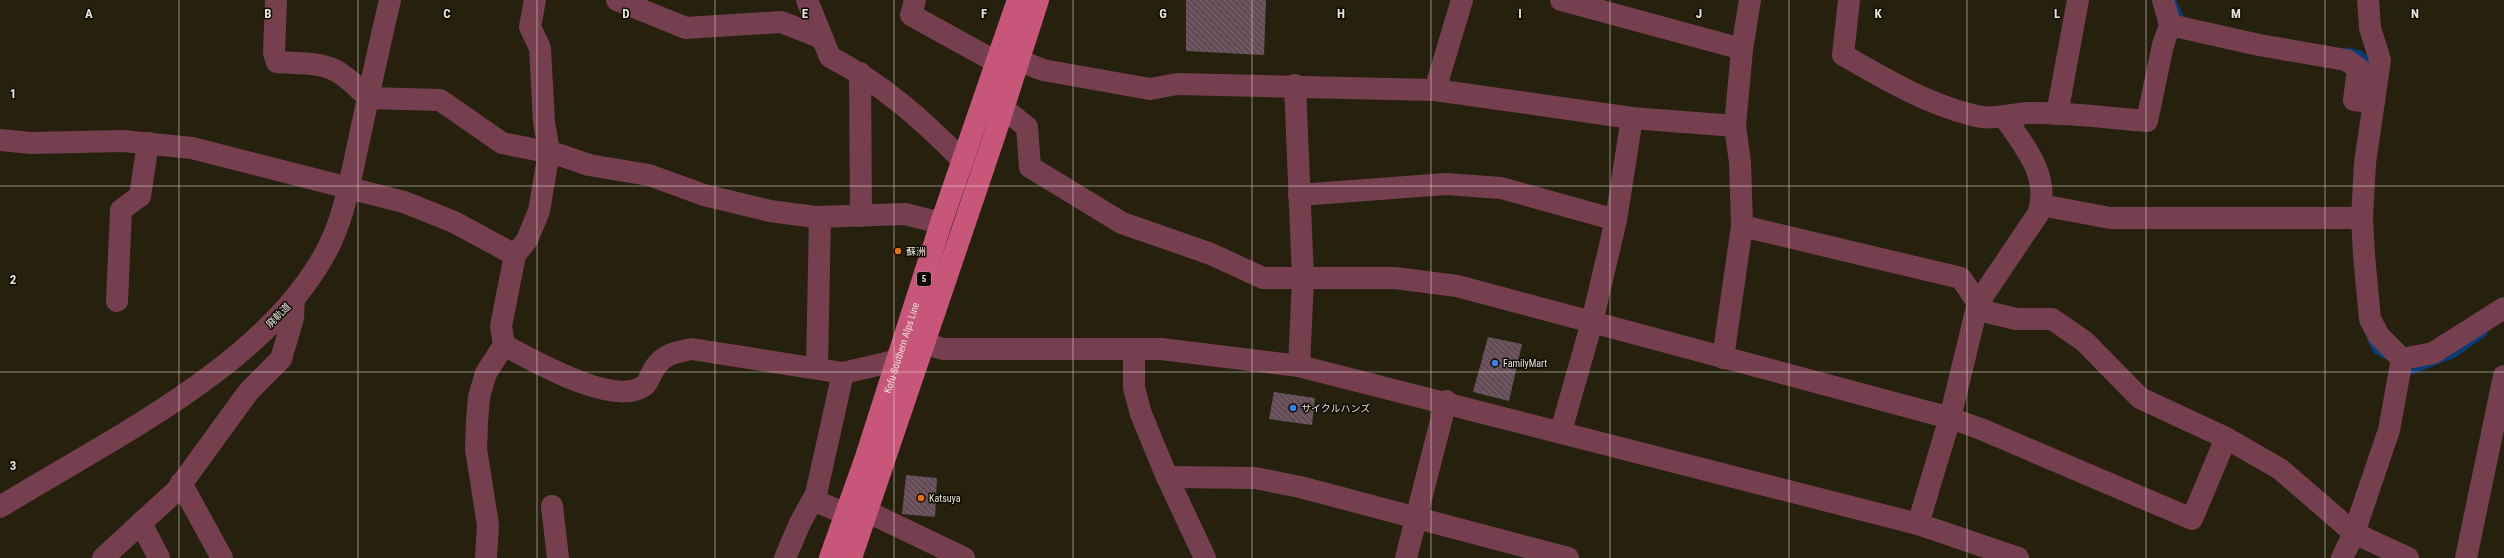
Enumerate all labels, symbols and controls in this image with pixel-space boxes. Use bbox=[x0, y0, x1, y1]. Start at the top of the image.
text: A bbox=[85, 6, 93, 21]
text: B bbox=[264, 6, 272, 21]
text: C bbox=[443, 6, 451, 21]
text: D bbox=[622, 6, 630, 21]
text: E bbox=[802, 6, 809, 21]
text: F bbox=[981, 6, 987, 21]
text: G bbox=[1159, 6, 1167, 21]
text: H bbox=[1337, 6, 1345, 21]
text: I bbox=[1518, 6, 1522, 21]
text: J bbox=[1696, 6, 1702, 21]
text: K bbox=[1874, 6, 1882, 21]
text: L bbox=[2054, 6, 2060, 21]
text: M bbox=[2231, 6, 2241, 21]
text: N bbox=[2411, 6, 2419, 21]
text: 1 bbox=[10, 86, 16, 101]
marker: 蘇洲 bbox=[893, 246, 903, 256]
place label: 蘇洲 bbox=[906, 246, 926, 257]
text: 2 bbox=[10, 272, 17, 287]
road number: 5 bbox=[917, 272, 931, 286]
street label: 廃軌道 bbox=[264, 301, 293, 330]
street label: Kofu Southern Alps Line bbox=[882, 301, 921, 395]
marker: FamilyMart bbox=[1490, 358, 1500, 368]
place label: FamilyMart bbox=[1503, 358, 1547, 369]
marker: サイクルハンズ bbox=[1288, 403, 1298, 413]
place label: サイクルハンズ bbox=[1301, 403, 1370, 414]
text: 3 bbox=[10, 458, 16, 473]
marker: Katsuya bbox=[916, 493, 926, 503]
place label: Katsuya bbox=[929, 493, 961, 504]

